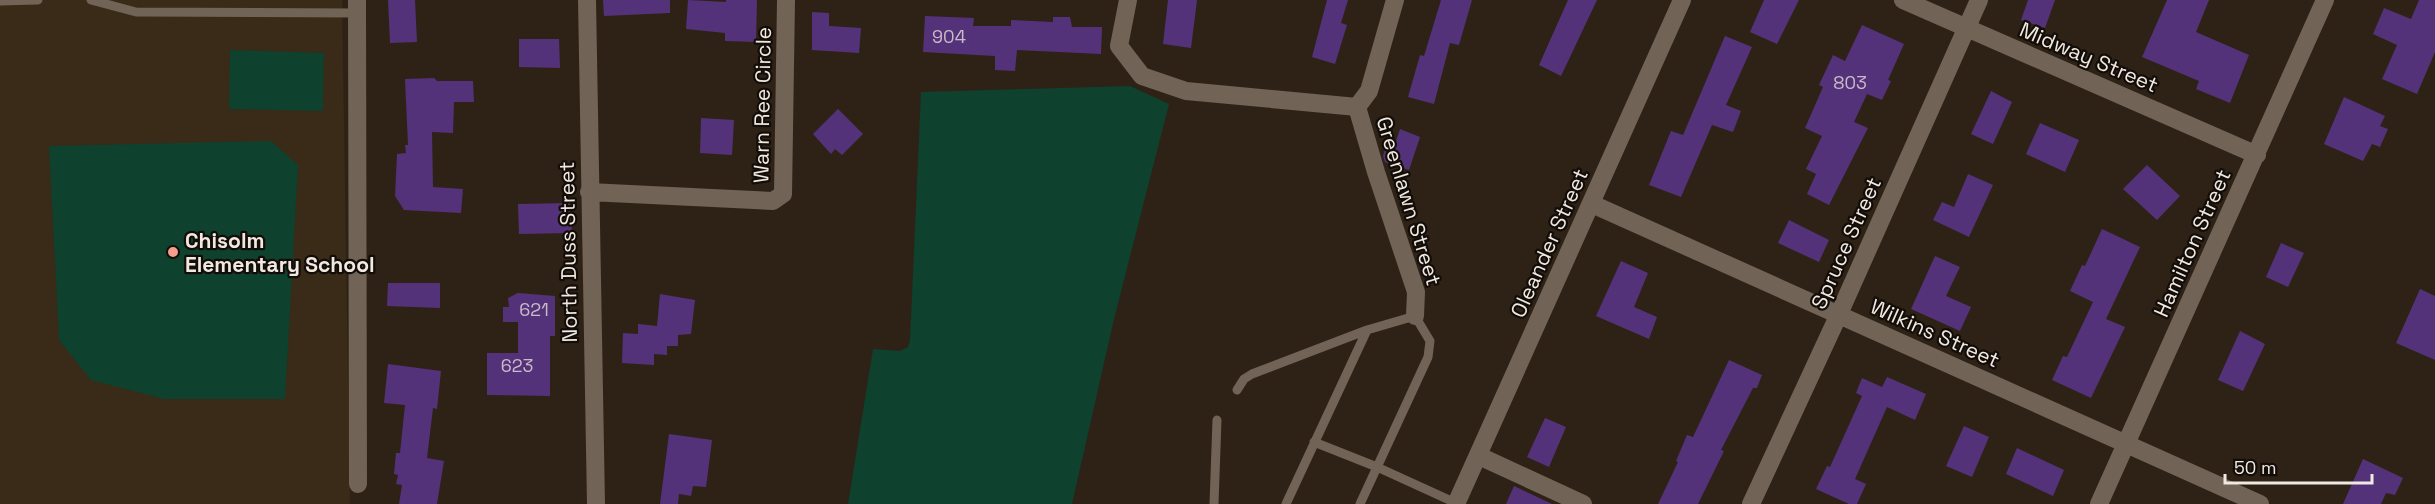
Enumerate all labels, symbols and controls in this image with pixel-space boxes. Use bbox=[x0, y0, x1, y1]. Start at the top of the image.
street label: Midway Street bbox=[2016, 16, 2162, 98]
house number: 904 bbox=[932, 25, 966, 48]
street label: Warn Ree Circle bbox=[747, 27, 777, 183]
house number: 803 bbox=[1833, 71, 1867, 94]
street label: Greenlawn Street bbox=[1370, 113, 1448, 289]
street label: North Duss Street bbox=[553, 161, 583, 343]
street label: Oleander Street bbox=[1504, 164, 1594, 322]
street label: Hamilton Street bbox=[2147, 165, 2237, 321]
street label: Spruce Street bbox=[1805, 173, 1887, 313]
place label: Chisolm Elementary School bbox=[185, 227, 375, 278]
marker: Chisolm Elementary School bbox=[166, 245, 180, 259]
street label: Wilkins Street bbox=[1866, 292, 2004, 374]
house number: 621 bbox=[519, 298, 549, 321]
house number: 623 bbox=[501, 354, 533, 377]
scale bar bbox=[2225, 447, 2372, 485]
text: 50 m bbox=[2234, 456, 2276, 479]

